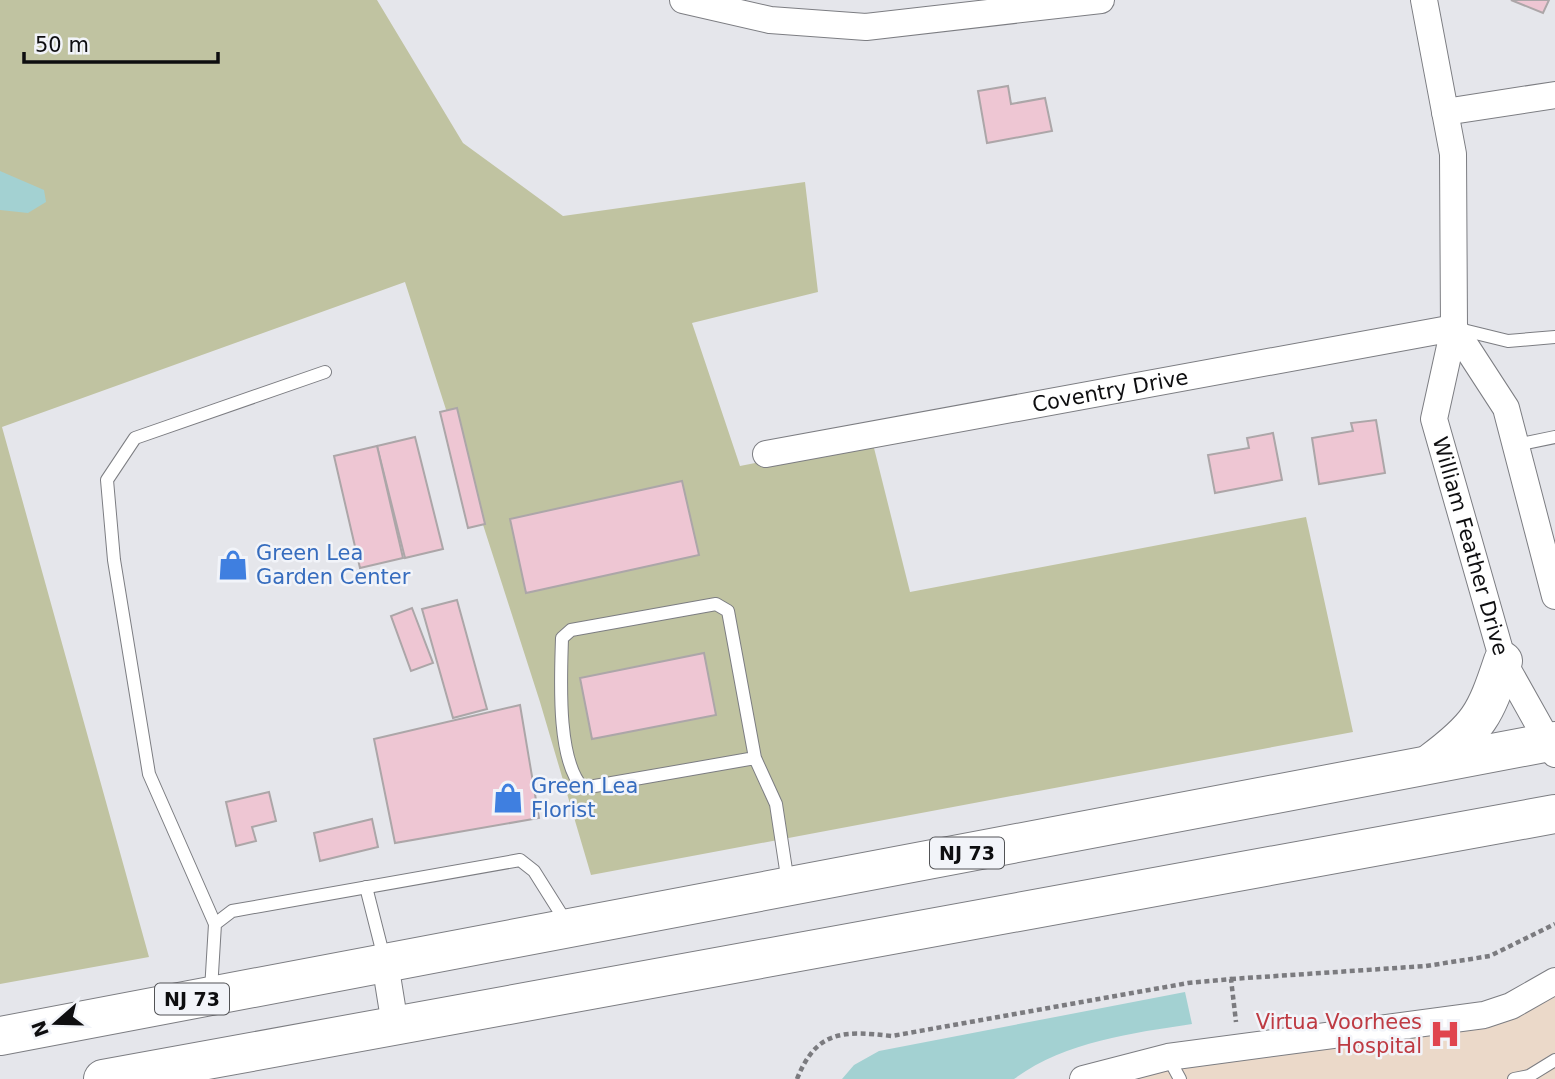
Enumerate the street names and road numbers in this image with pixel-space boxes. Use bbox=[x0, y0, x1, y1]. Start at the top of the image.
street label: Coventry Drive bbox=[1030, 365, 1190, 417]
street label: William Feather Drive bbox=[1428, 434, 1513, 658]
road number: NJ 73 bbox=[930, 838, 1004, 868]
road number: NJ 73 bbox=[155, 984, 229, 1015]

